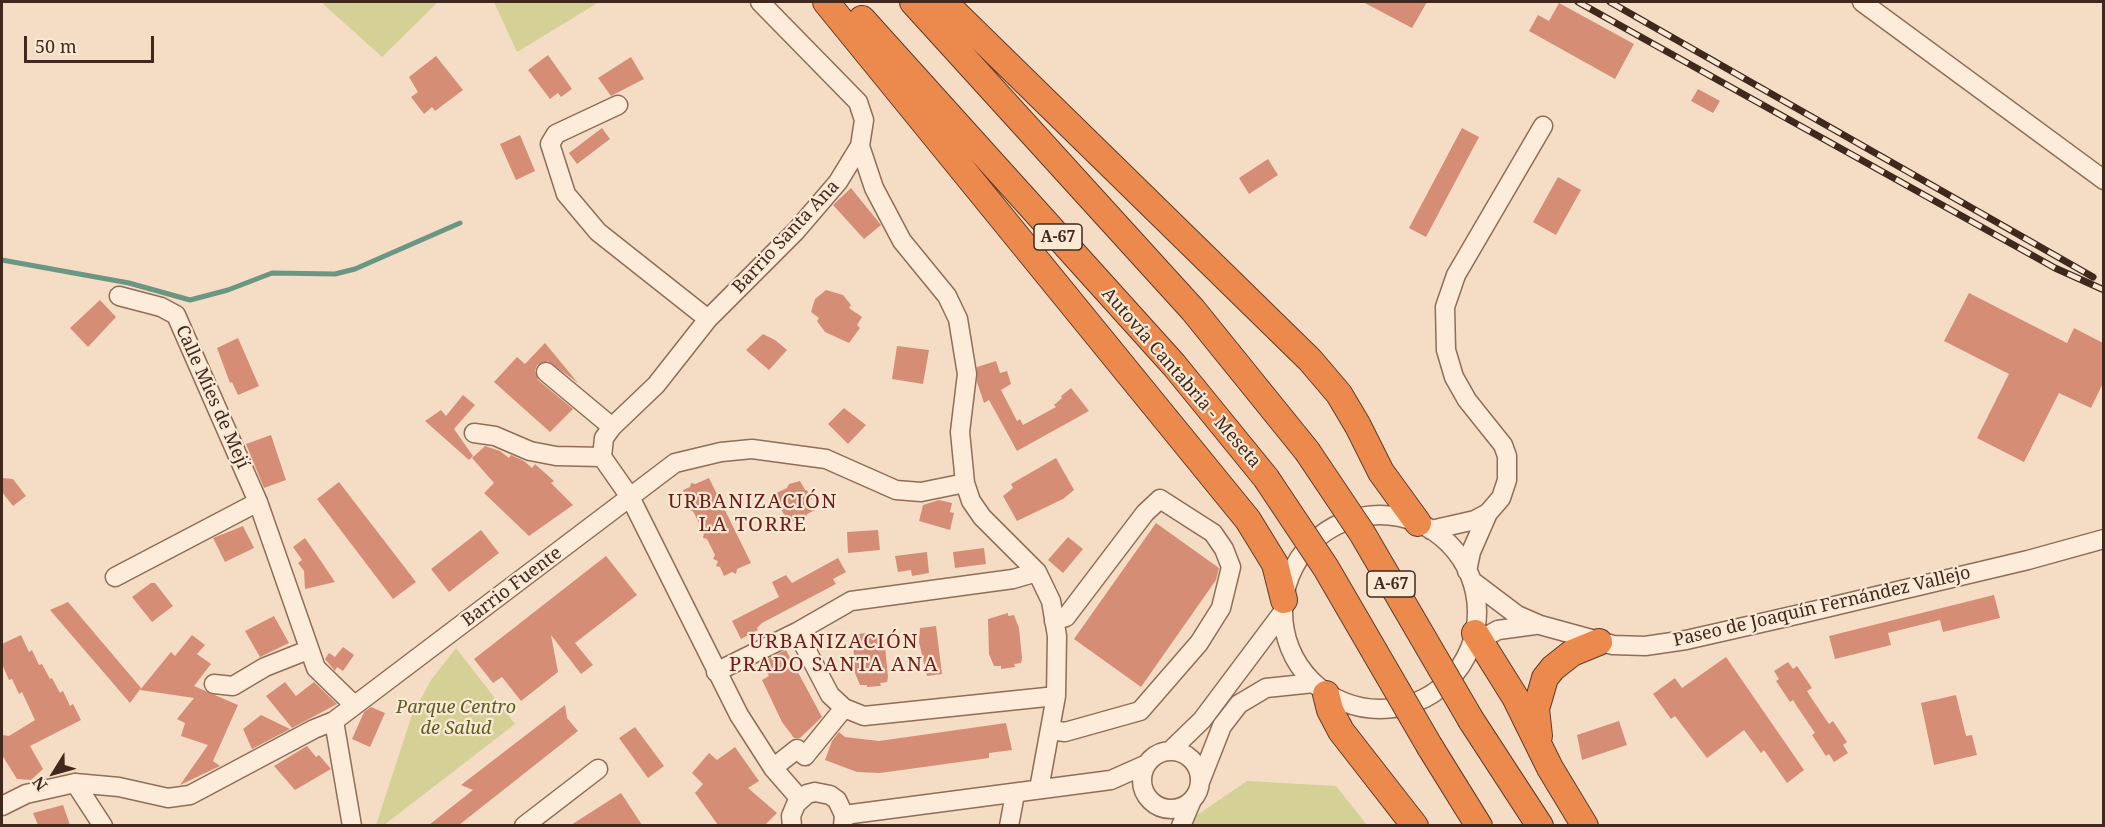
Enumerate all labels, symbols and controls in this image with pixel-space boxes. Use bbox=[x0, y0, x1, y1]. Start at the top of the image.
scale bar bbox=[27, 24, 158, 62]
text: 50 m bbox=[35, 34, 77, 58]
street label: Barrio Santa Ana bbox=[728, 176, 844, 298]
road number: A-67 bbox=[1034, 224, 1082, 250]
street label: Autovía Cantabria - Meseta bbox=[1097, 283, 1265, 473]
street label: Calle Mies de Mejí bbox=[171, 322, 253, 472]
district label: URBANIZACIÓN LA TORRE bbox=[668, 490, 838, 537]
street label: Barrio Fuente bbox=[458, 543, 566, 631]
street label: Paseo de Joaquín Fernández Vallejo bbox=[1671, 562, 1973, 652]
road number: A-67 bbox=[1367, 571, 1415, 597]
district label: URBANIZACIÓN PRADO SANTA ANA bbox=[729, 630, 939, 677]
park label: Parque Centro de Salud bbox=[396, 697, 516, 740]
north arrow bbox=[24, 743, 84, 803]
text: N bbox=[27, 772, 52, 795]

